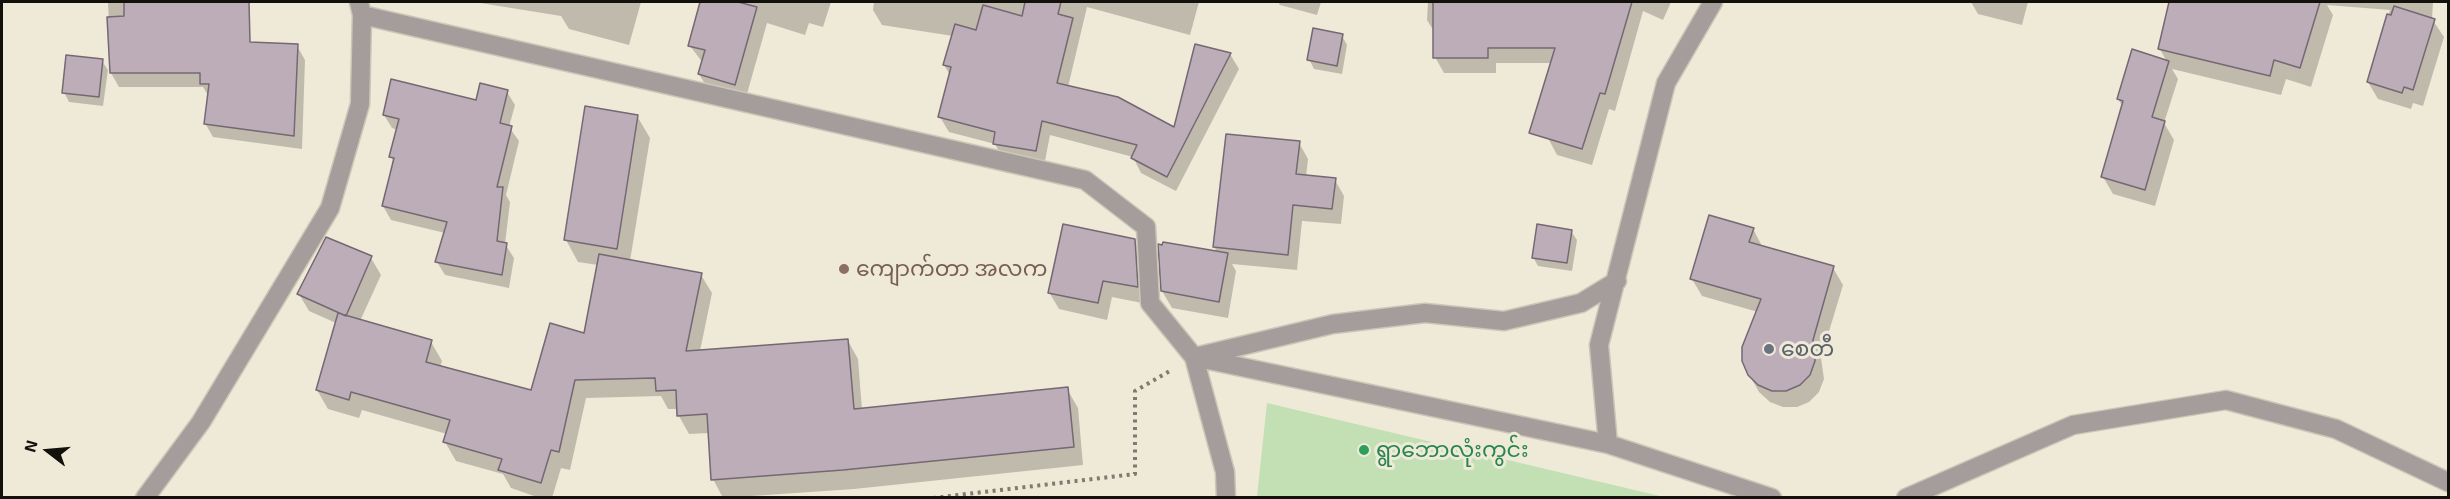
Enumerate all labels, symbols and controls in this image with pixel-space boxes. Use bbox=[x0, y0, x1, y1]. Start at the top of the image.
place label: ကျောက်တာ အလက bbox=[856, 256, 1047, 282]
marker: ကျောက်တာ အလက bbox=[837, 262, 851, 276]
place label: စေတီ bbox=[1781, 336, 1834, 362]
marker: စေတီ bbox=[1762, 342, 1776, 356]
north arrow bbox=[18, 421, 78, 481]
place label: ရွာဘောလုံးကွင်း bbox=[1376, 437, 1529, 463]
text: N bbox=[19, 438, 41, 454]
marker: ရွာဘောလုံးကွင်း bbox=[1357, 443, 1371, 457]

